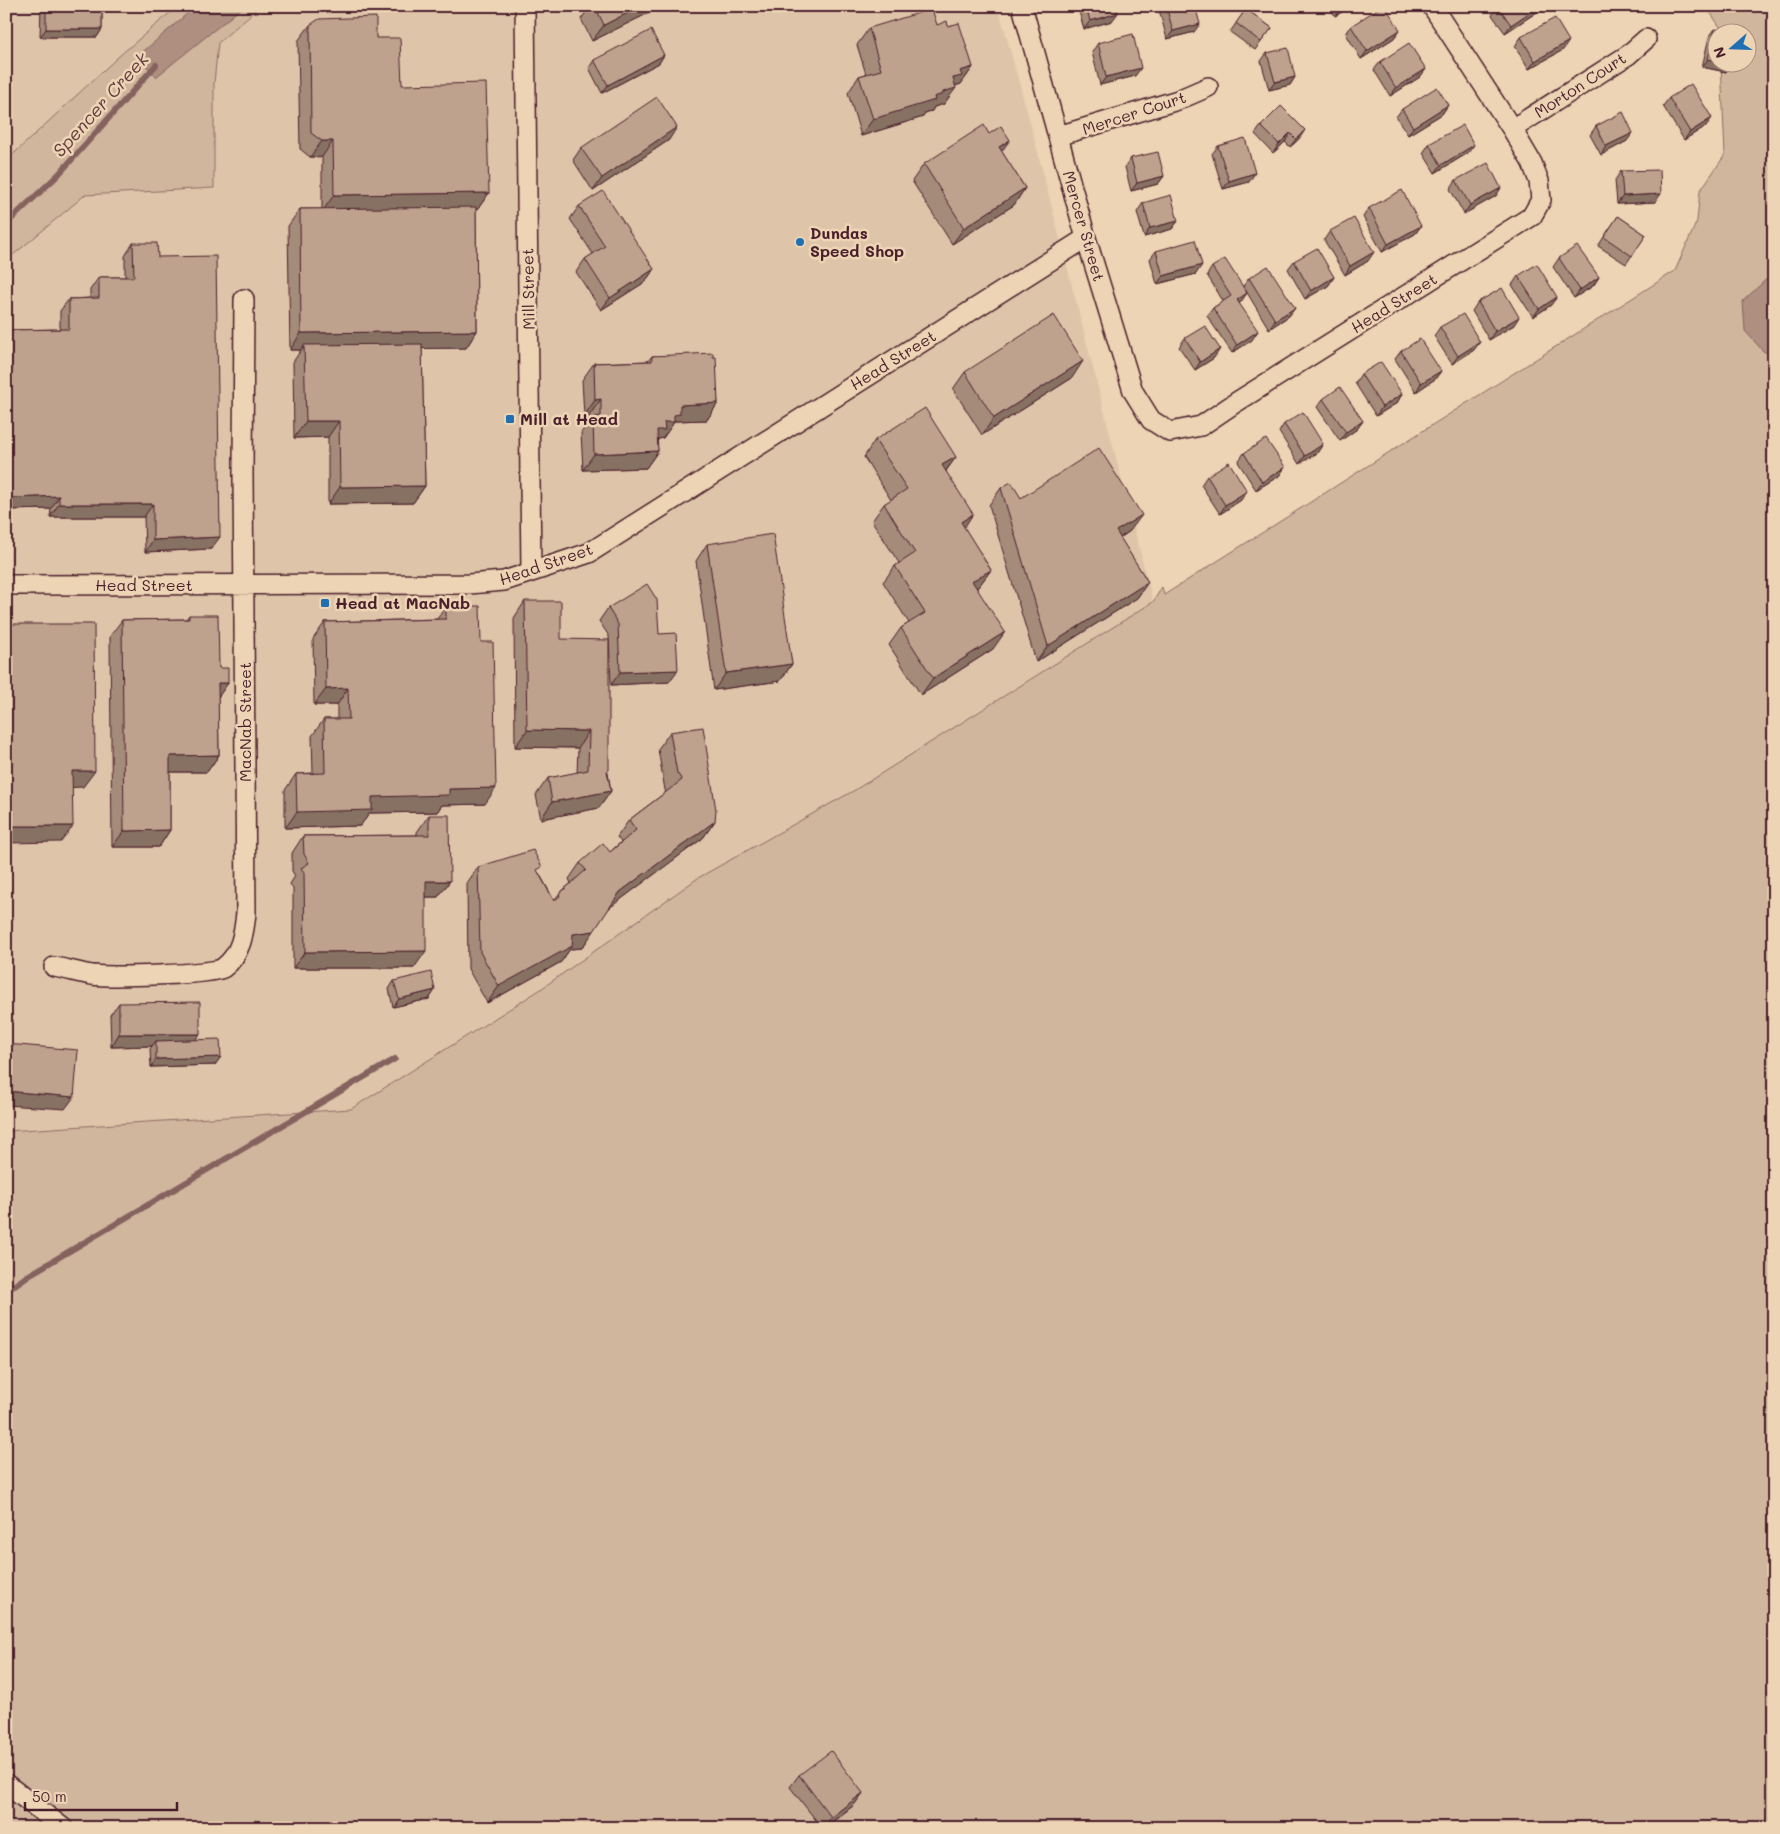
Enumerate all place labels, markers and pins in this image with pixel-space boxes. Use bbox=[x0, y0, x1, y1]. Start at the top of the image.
place label: Dundas Speed Shop bbox=[810, 222, 904, 261]
marker: Dundas Speed Shop bbox=[794, 236, 806, 248]
place label: Mill at Head bbox=[520, 408, 618, 429]
marker: Mill at Head bbox=[504, 413, 516, 425]
place label: Head at MacNab bbox=[335, 592, 470, 613]
marker: Head at MacNab bbox=[319, 597, 331, 609]

